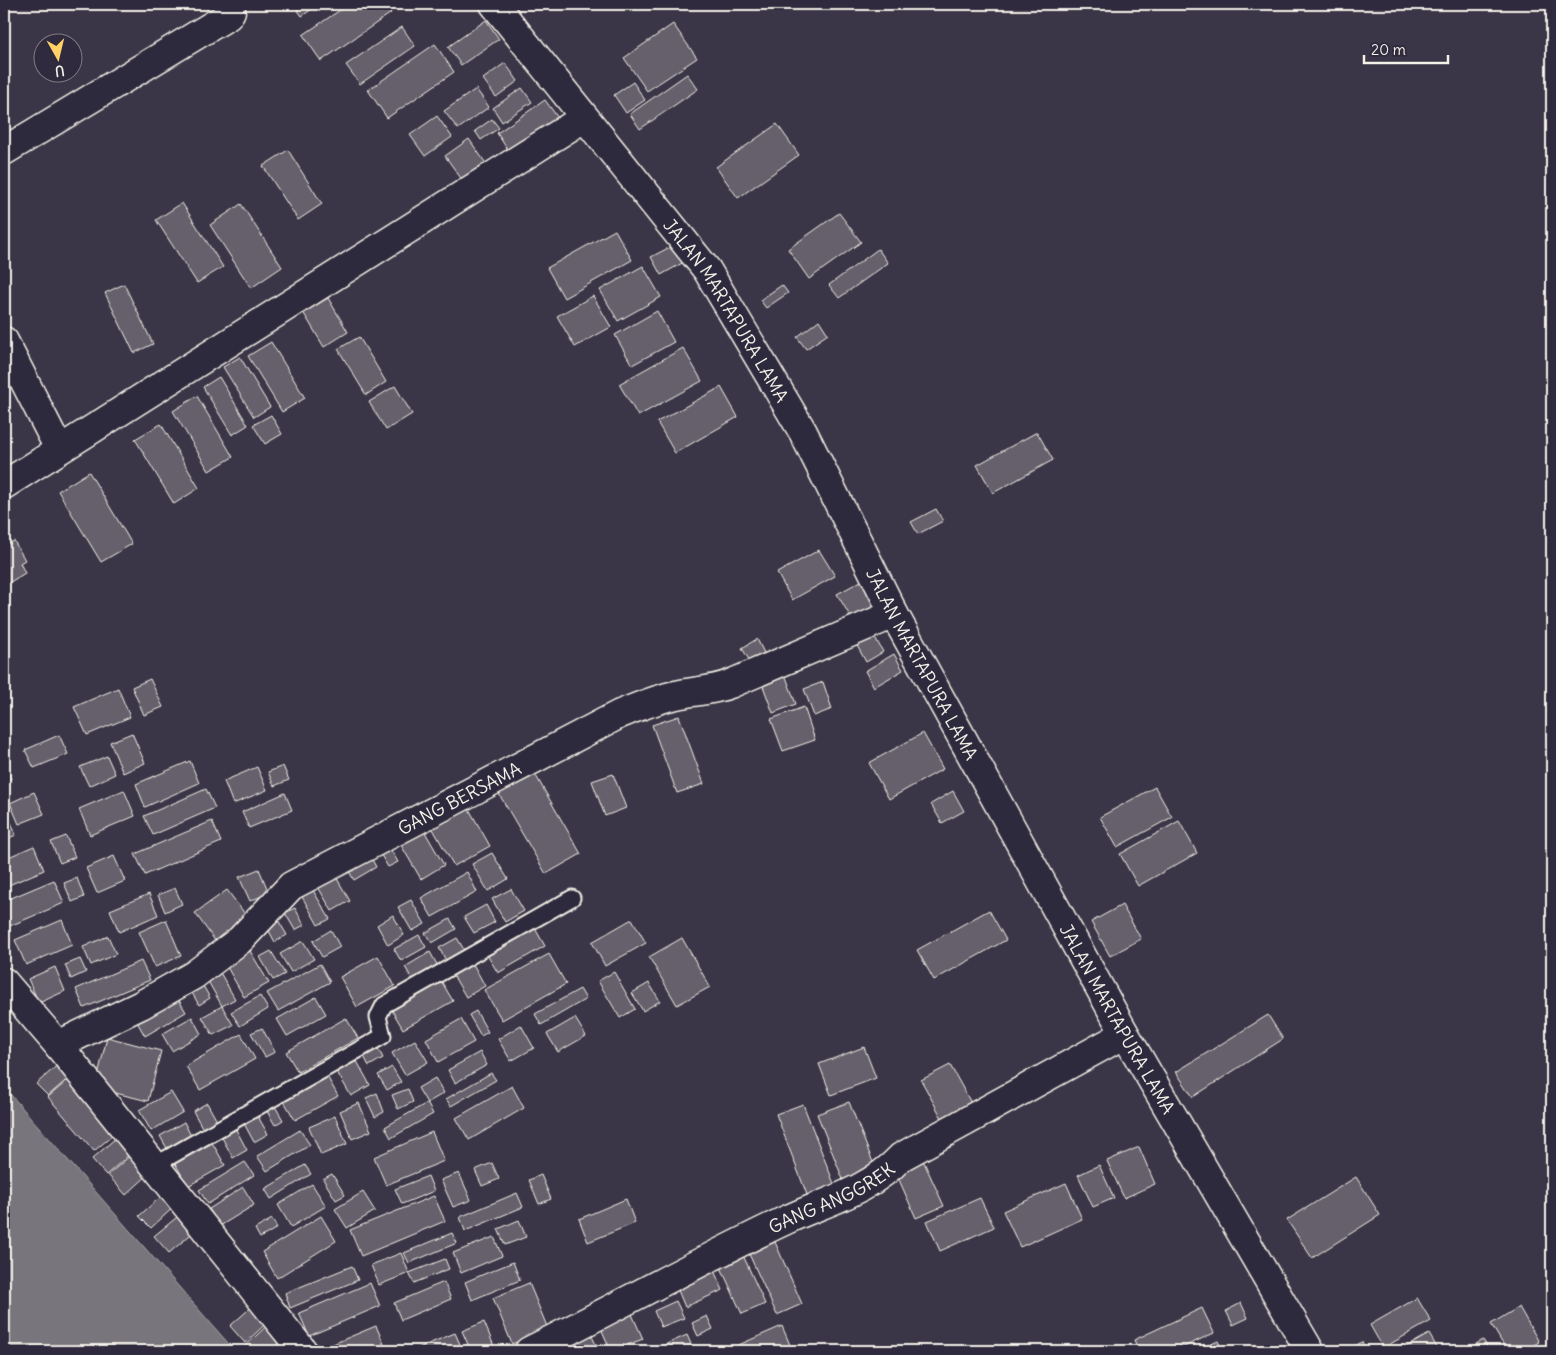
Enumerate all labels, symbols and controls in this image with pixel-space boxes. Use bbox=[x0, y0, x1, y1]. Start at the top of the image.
north arrow bbox=[32, 32, 82, 82]
scale bar bbox=[1364, 32, 1447, 64]
text: 20 m bbox=[1371, 40, 1406, 59]
text: U bbox=[54, 61, 66, 80]
street label: JALAN MARTAPURA LAMA bbox=[659, 214, 794, 406]
street label: JALAN MARTAPURA LAMA bbox=[861, 564, 983, 764]
street label: GANG BERSAMA bbox=[394, 756, 525, 840]
street label: JALAN MARTAPURA LAMA bbox=[1055, 920, 1180, 1118]
street label: GANG ANGGREK bbox=[765, 1157, 899, 1238]

